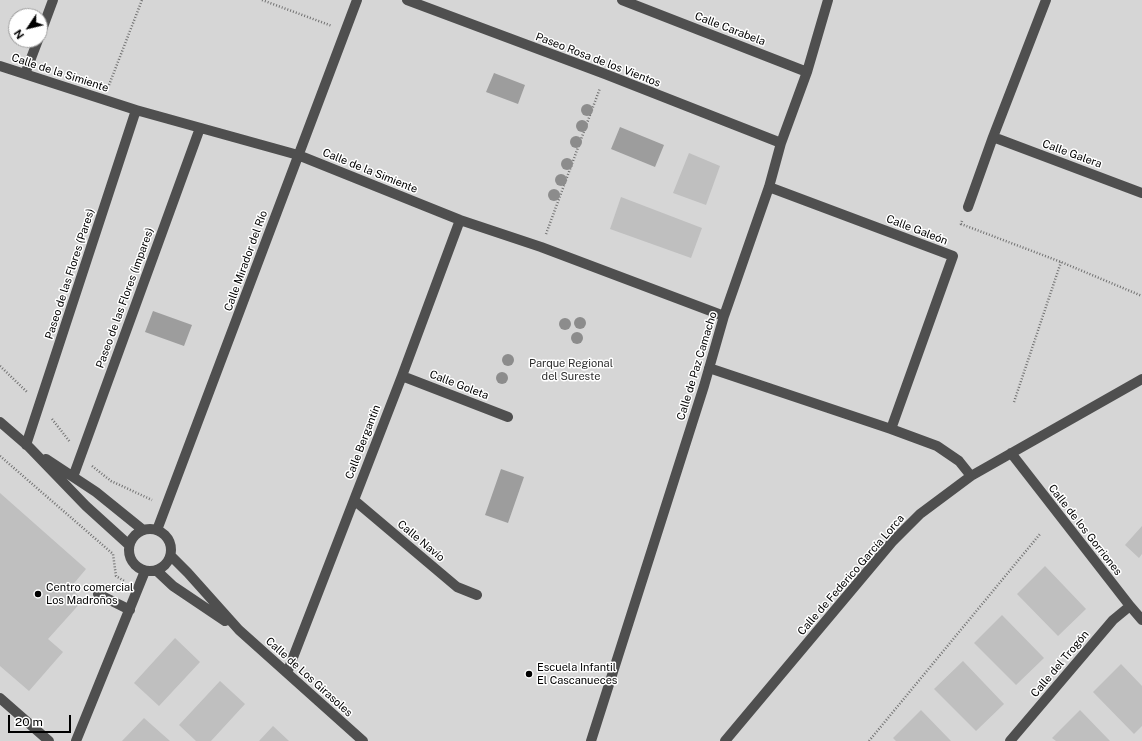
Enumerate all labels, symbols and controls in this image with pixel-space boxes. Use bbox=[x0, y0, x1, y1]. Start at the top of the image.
north arrow bbox=[8, 8, 48, 48]
street label: Calle Carabela bbox=[693, 9, 767, 49]
text: N bbox=[12, 27, 26, 41]
street label: Paseo Rosa de los Vientos bbox=[534, 30, 662, 90]
street label: Calle de la Simiente bbox=[10, 51, 110, 95]
street label: Calle Galera bbox=[1040, 137, 1104, 171]
street label: Calle de la Simiente bbox=[321, 146, 419, 196]
street label: Paseo de las Flores (Pares) bbox=[43, 207, 97, 341]
street label: Calle Mirador del Río bbox=[222, 209, 270, 313]
street label: Calle Galeón bbox=[884, 212, 950, 248]
street label: Paseo de las Flores (impares) bbox=[93, 226, 157, 370]
street label: Calle de Paz Camacho bbox=[674, 310, 720, 422]
park label: Parque Regional del Sureste bbox=[529, 357, 613, 383]
street label: Calle Goleta bbox=[428, 368, 490, 402]
street label: Calle Bergantín bbox=[343, 403, 383, 481]
street label: Calle de los Gorriones bbox=[1045, 482, 1125, 578]
street label: Calle de Federico García Lorca bbox=[795, 512, 907, 638]
street label: Calle Navío bbox=[395, 518, 447, 564]
place label: Centro comercial Los Madroños bbox=[46, 581, 133, 607]
marker: Centro comercial Los Madroños bbox=[33, 589, 43, 599]
street label: Calle del Trogón bbox=[1028, 628, 1092, 700]
street label: Calle de Los Girasoles bbox=[263, 635, 355, 719]
place label: Escuela Infantil El Cascanueces bbox=[537, 661, 617, 687]
marker: Escuela Infantil El Cascanueces bbox=[524, 669, 534, 679]
scale bar bbox=[10, 707, 73, 733]
text: 20 m bbox=[15, 715, 43, 729]

